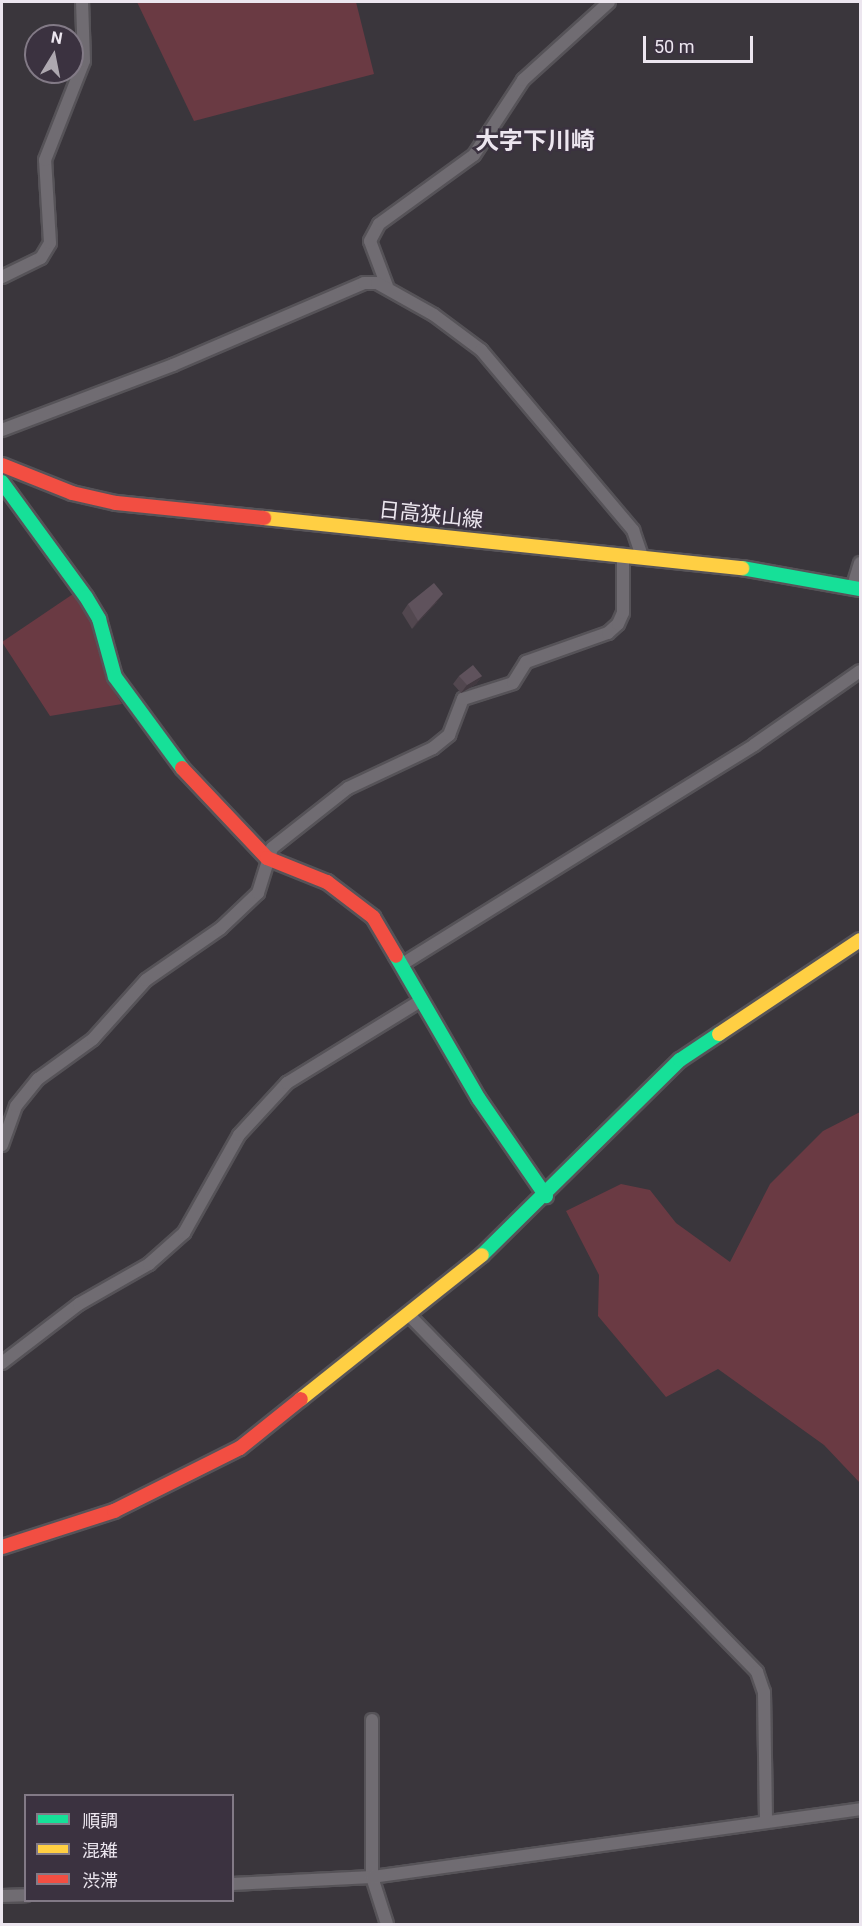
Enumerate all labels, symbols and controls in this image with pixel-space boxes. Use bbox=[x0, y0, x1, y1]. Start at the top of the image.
north arrow bbox=[24, 24, 84, 84]
scale bar bbox=[646, 24, 756, 62]
text: N bbox=[50, 27, 64, 48]
text: 50 m bbox=[654, 36, 694, 57]
district label: 大字下川崎 bbox=[475, 128, 595, 156]
street label: 日高狭山線 bbox=[377, 497, 485, 533]
legend bbox=[24, 1794, 234, 1902]
text: 順調 bbox=[82, 1810, 118, 1831]
text: 混雑 bbox=[82, 1840, 118, 1861]
text: 渋滞 bbox=[82, 1870, 118, 1891]

